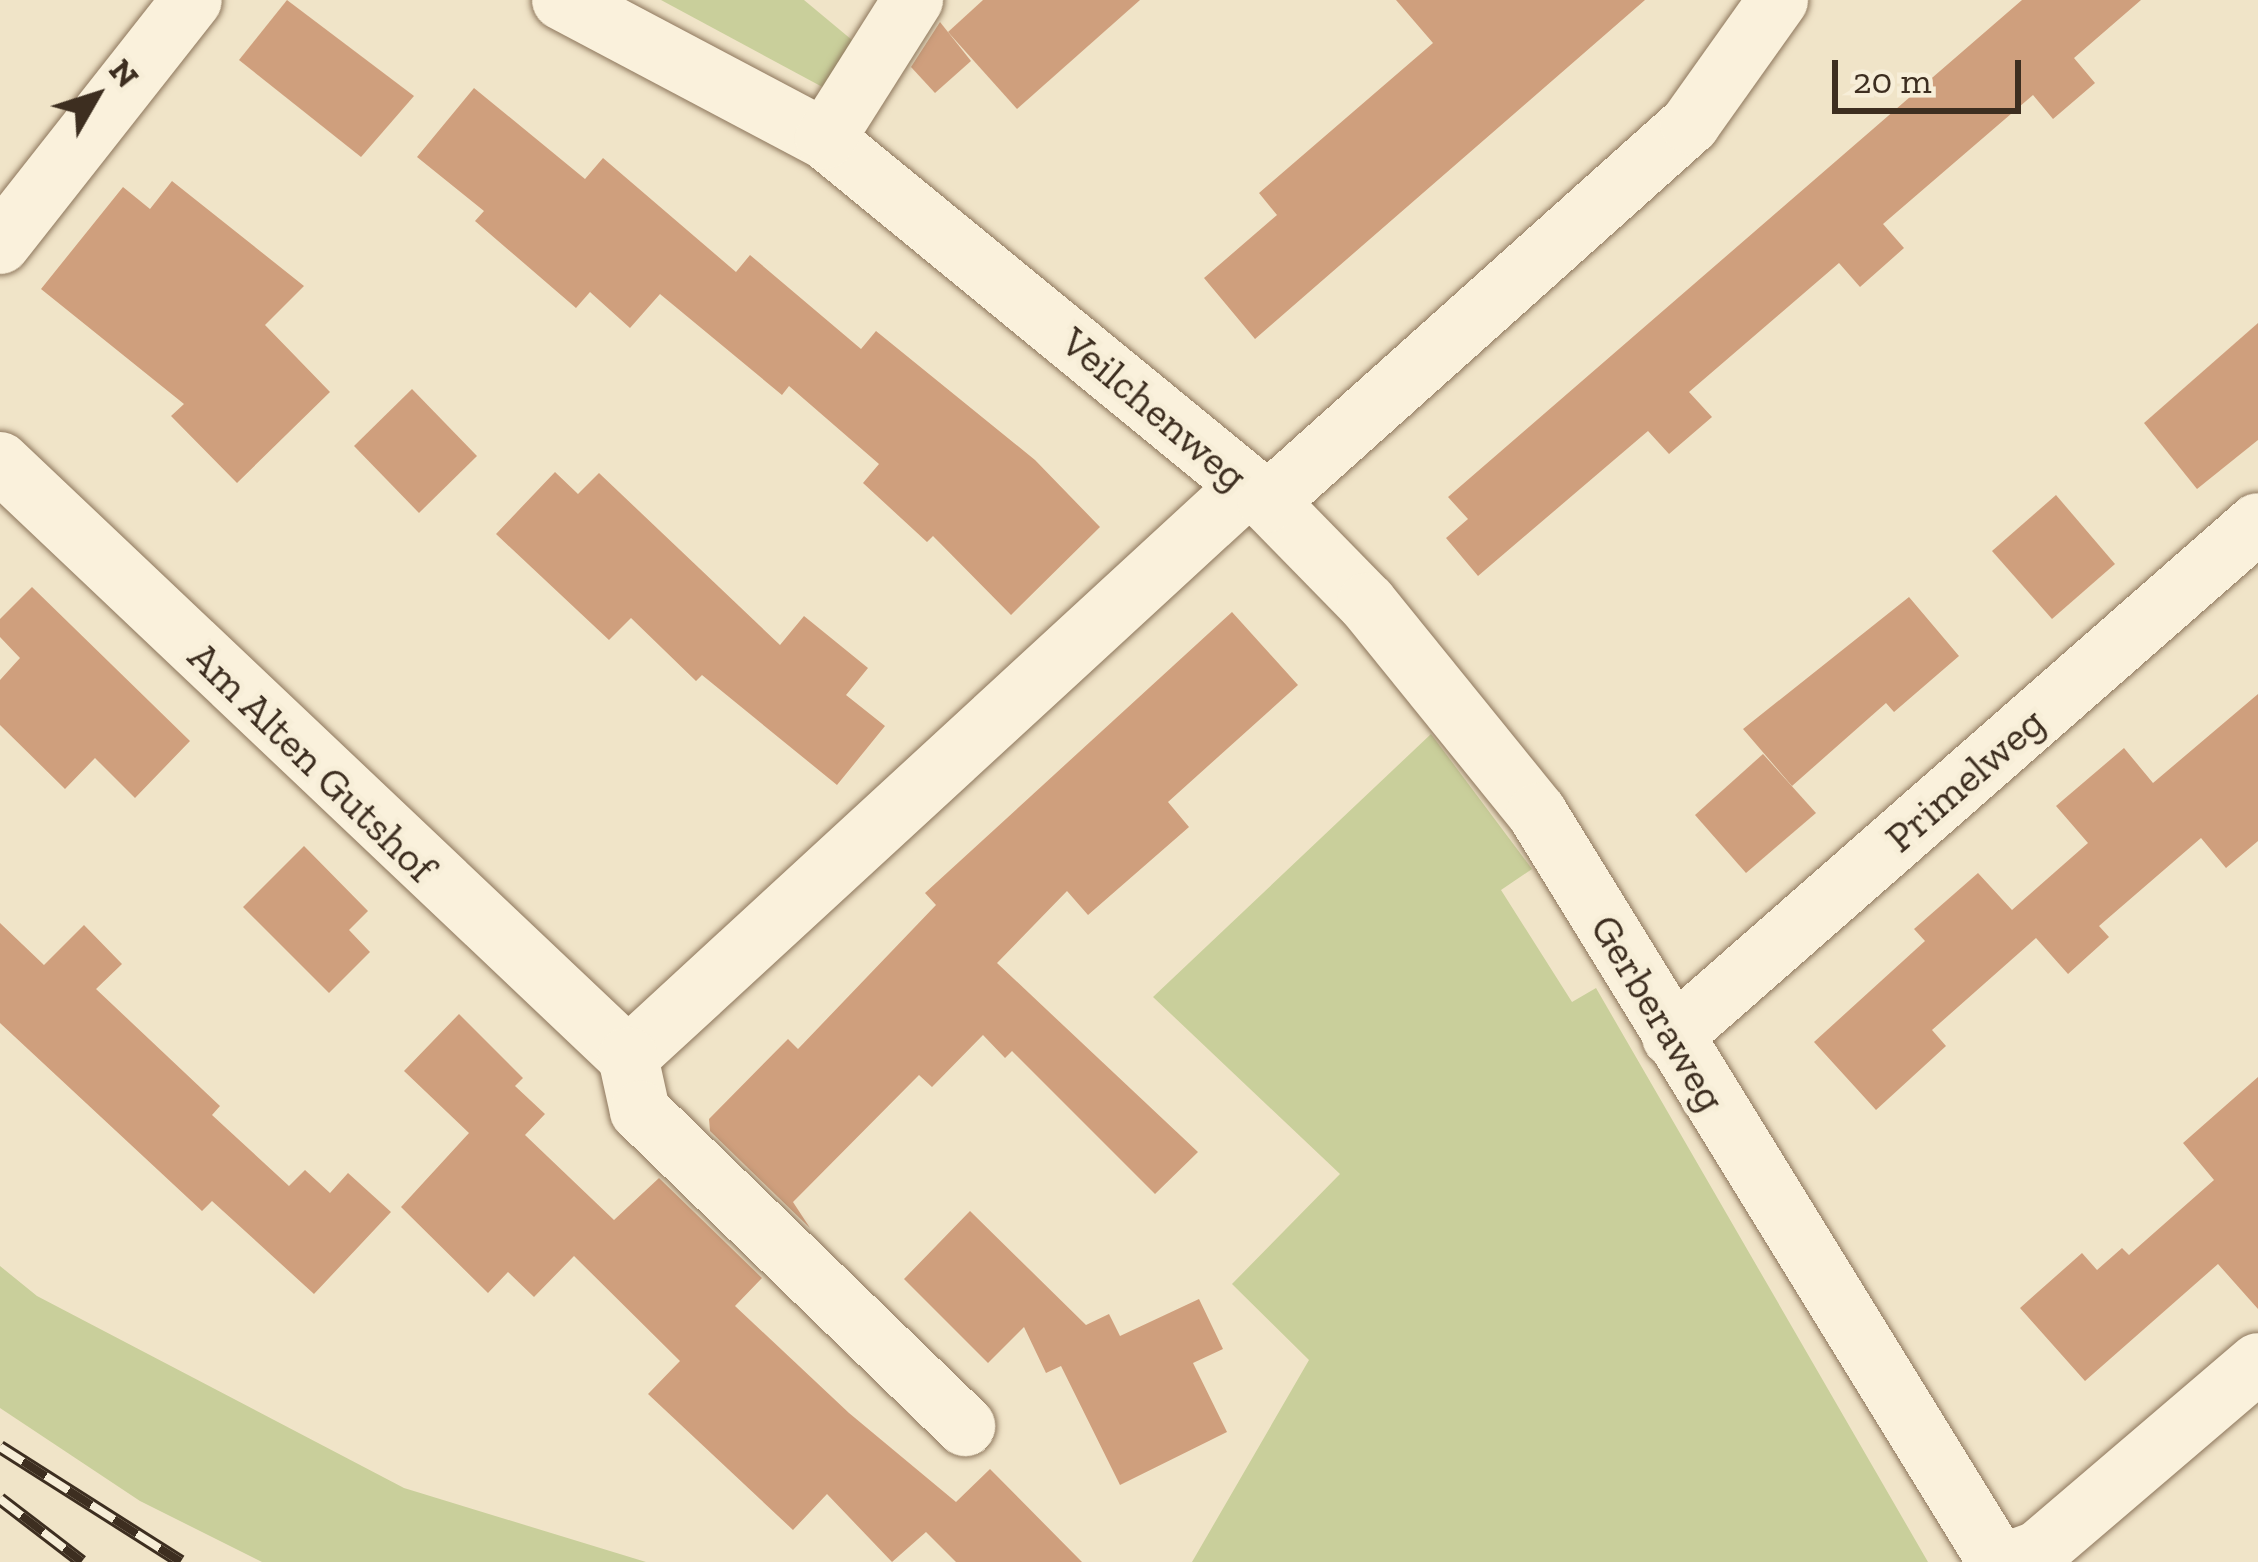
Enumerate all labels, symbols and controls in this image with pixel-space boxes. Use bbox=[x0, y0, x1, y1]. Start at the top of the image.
north arrow bbox=[36, 36, 156, 156]
scale bar bbox=[1838, 36, 2027, 110]
text: N bbox=[101, 51, 147, 95]
text: 20 m bbox=[1853, 59, 1932, 102]
street label: Veilchenweg bbox=[1051, 317, 1257, 501]
street label: Am Alten Gutshof bbox=[177, 631, 447, 893]
street label: Primelweg bbox=[1875, 697, 2055, 863]
street label: Gerberaweg bbox=[1580, 906, 1736, 1120]

